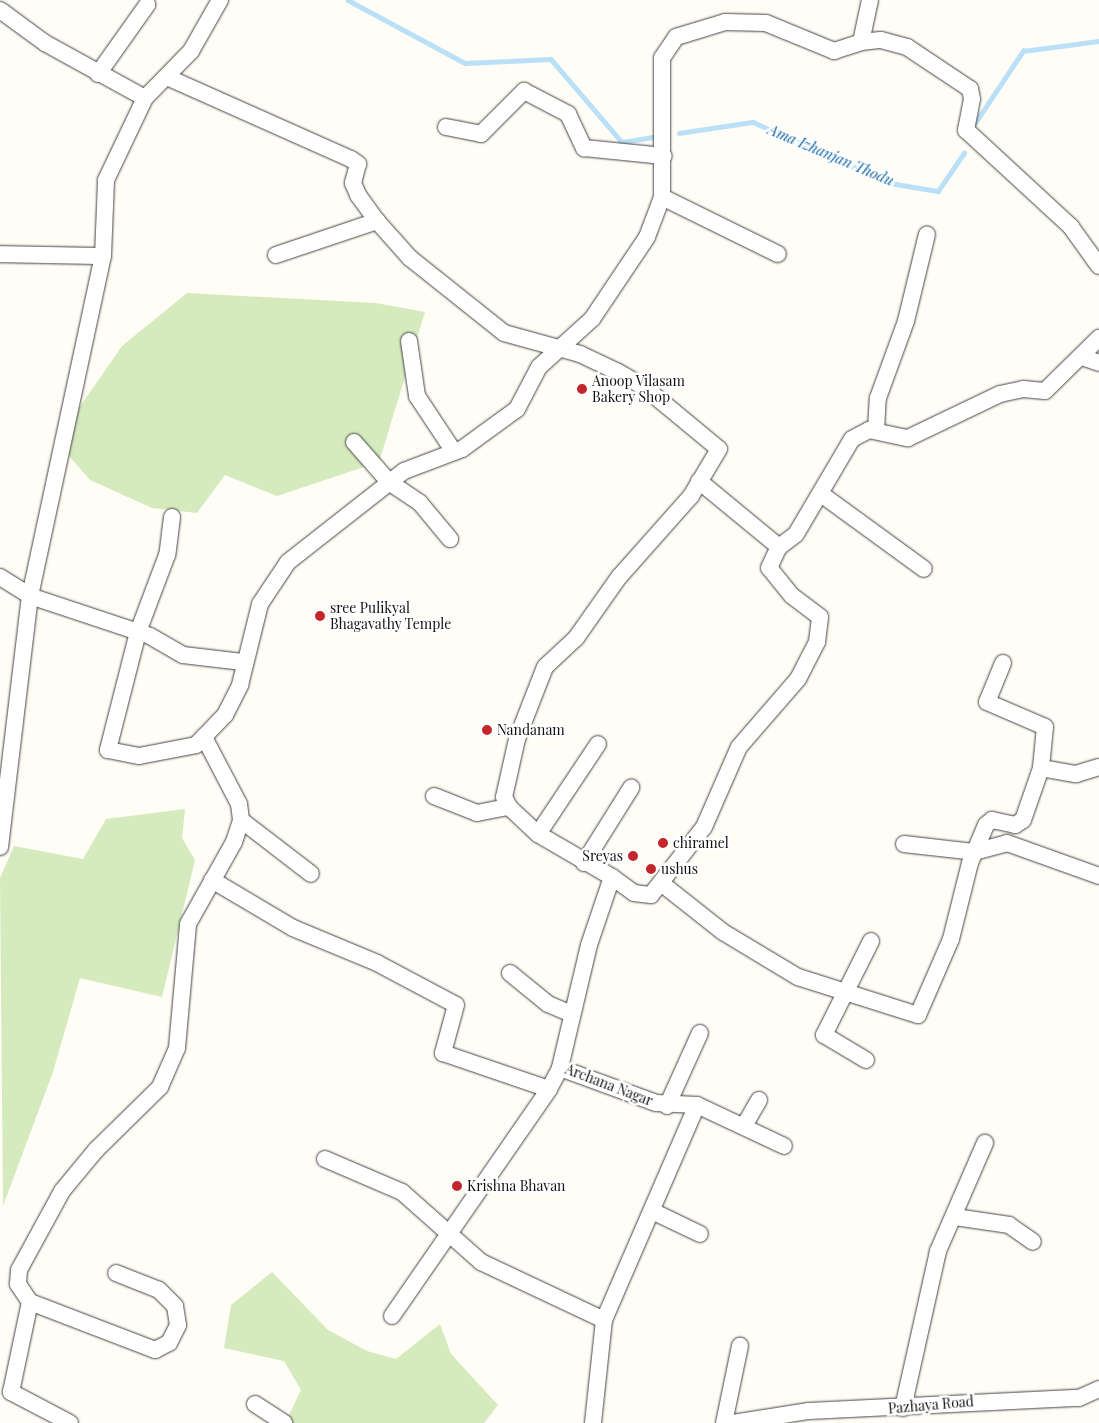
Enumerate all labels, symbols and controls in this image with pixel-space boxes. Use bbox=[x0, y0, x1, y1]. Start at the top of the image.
water label: Ama Izhanjan Thodu bbox=[765, 120, 897, 190]
place label: Anoop Vilasam Bakery Shop bbox=[592, 373, 685, 406]
marker: Anoop Vilasam Bakery Shop bbox=[576, 383, 588, 395]
place label: sree Pulikyal Bhagavathy Temple bbox=[330, 600, 452, 632]
marker: sree Pulikyal Bhagavathy Temple bbox=[314, 610, 326, 622]
place label: Nandanam bbox=[497, 722, 565, 738]
marker: Nandanam bbox=[481, 724, 493, 736]
place label: chiramel bbox=[673, 835, 729, 851]
marker: chiramel bbox=[657, 837, 669, 849]
place label: Sreyas bbox=[582, 848, 623, 864]
marker: Sreyas bbox=[627, 850, 639, 862]
place label: ushus bbox=[661, 861, 698, 877]
marker: ushus bbox=[645, 863, 657, 875]
street label: Archana Nagar bbox=[563, 1061, 655, 1109]
place label: Krishna Bhavan bbox=[467, 1178, 566, 1194]
marker: Krishna Bhavan bbox=[451, 1180, 463, 1192]
street label: Pazhaya Road bbox=[887, 1393, 975, 1417]

